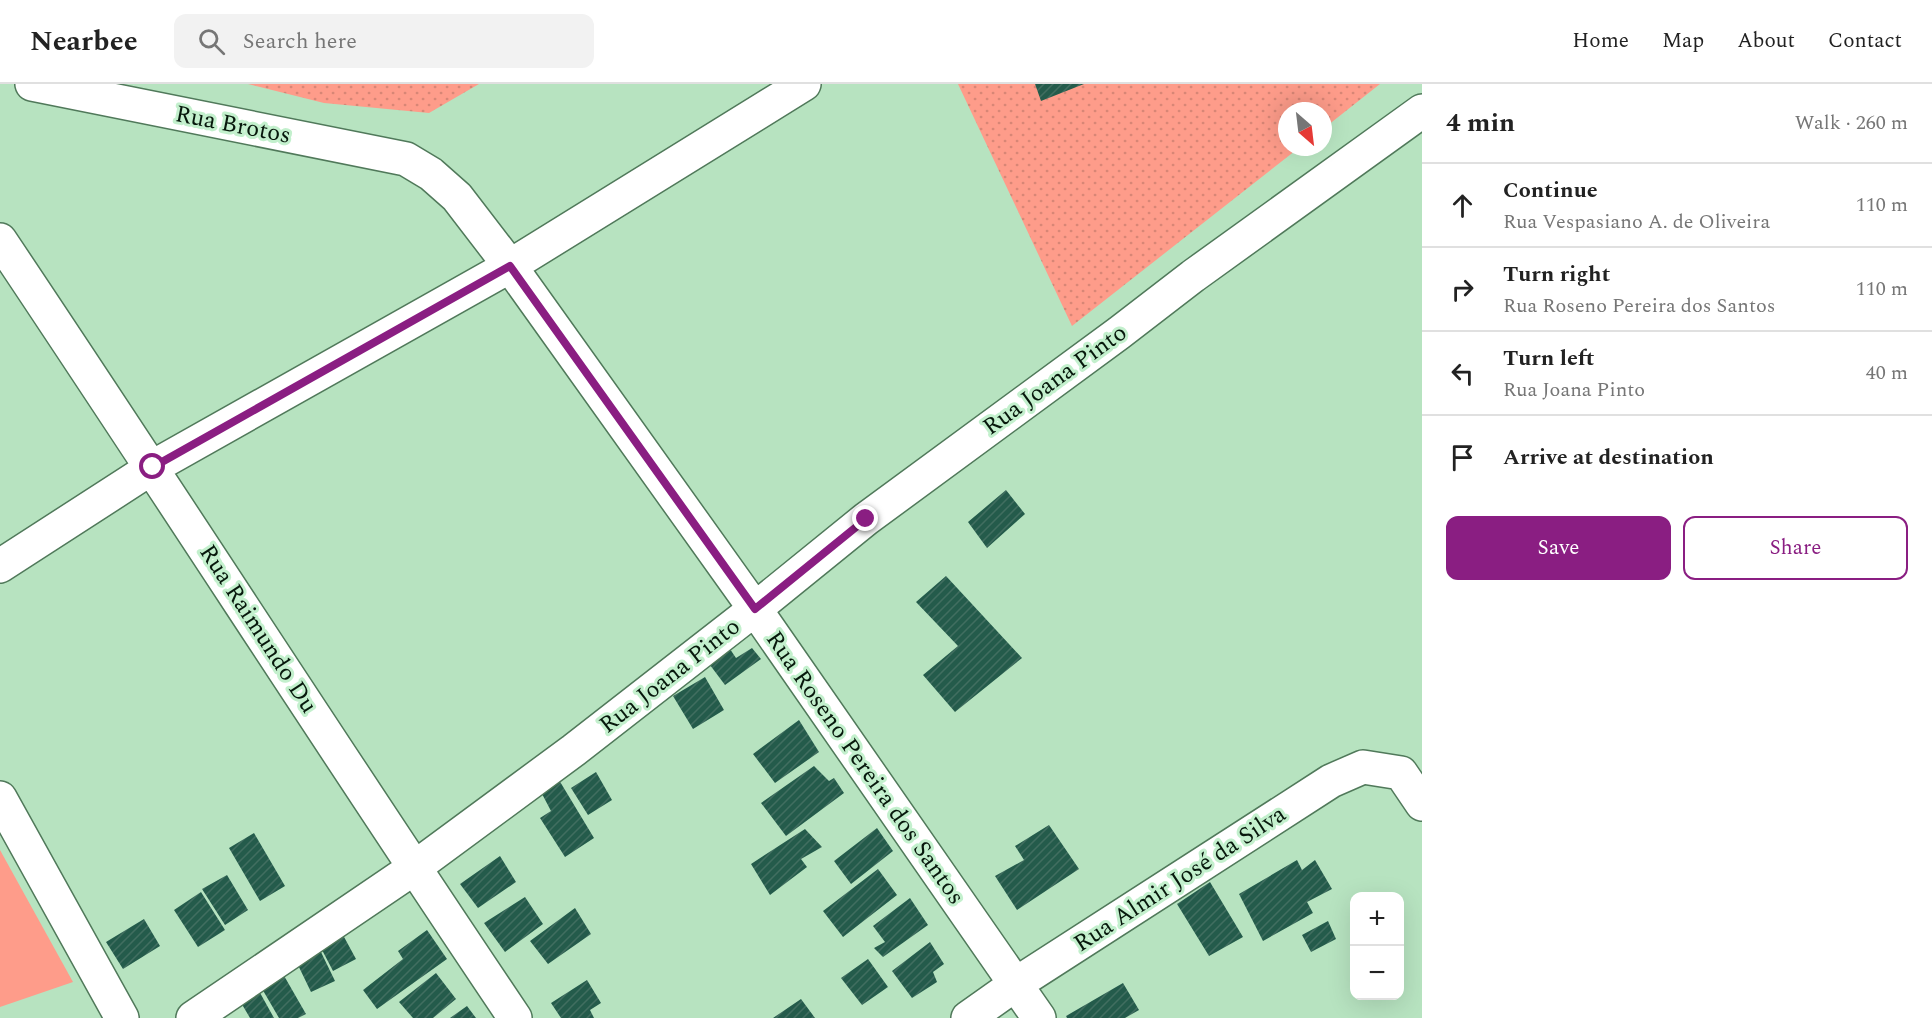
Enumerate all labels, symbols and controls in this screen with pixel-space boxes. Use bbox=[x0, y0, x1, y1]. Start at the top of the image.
search box bbox=[174, 14, 594, 68]
text: Nearbee bbox=[30, 20, 138, 63]
icon: search bbox=[195, 25, 228, 58]
text: Search here bbox=[243, 25, 357, 58]
text: Home bbox=[1572, 25, 1629, 57]
text: Map bbox=[1662, 25, 1704, 57]
text: About bbox=[1737, 25, 1795, 57]
text: Contact bbox=[1828, 25, 1902, 57]
street label: Rua Brotos bbox=[172, 96, 294, 154]
north arrow bbox=[1278, 102, 1332, 156]
text: 4 min bbox=[1446, 103, 1515, 143]
text: Walk · 260 m bbox=[1795, 108, 1908, 138]
text: Continue bbox=[1503, 174, 1598, 207]
icon: ahead bbox=[1446, 189, 1479, 222]
text: 110 m bbox=[1856, 190, 1908, 220]
text: Rua Vespasiano A. de Oliveira bbox=[1503, 207, 1770, 237]
text: Turn right bbox=[1503, 258, 1610, 291]
icon: right bbox=[1446, 273, 1479, 306]
text: 110 m bbox=[1856, 274, 1908, 304]
text: Rua Roseno Pereira dos Santos bbox=[1503, 291, 1775, 321]
street label: Rua Joana Pinto bbox=[975, 315, 1135, 445]
text: Turn left bbox=[1503, 342, 1595, 375]
icon: left bbox=[1446, 357, 1479, 390]
text: 40 m bbox=[1866, 358, 1908, 388]
text: Rua Joana Pinto bbox=[1503, 375, 1645, 405]
icon: arrive bbox=[1446, 441, 1479, 474]
text: Arrive at destination bbox=[1503, 441, 1714, 474]
route start bbox=[139, 453, 165, 479]
route end bbox=[852, 505, 878, 531]
button: Save bbox=[1446, 516, 1671, 580]
button: Share bbox=[1683, 516, 1908, 580]
street label: Rua Raimundo Du bbox=[190, 537, 326, 721]
street label: Rua Joana Pinto bbox=[592, 609, 748, 743]
street label: Rua Roseno Pereira dos Santos bbox=[757, 624, 973, 912]
street label: Rua Almir José da Silva bbox=[1067, 797, 1294, 961]
map controls bbox=[1350, 892, 1404, 1000]
button: + bbox=[1350, 892, 1404, 946]
button: − bbox=[1350, 946, 1404, 1000]

